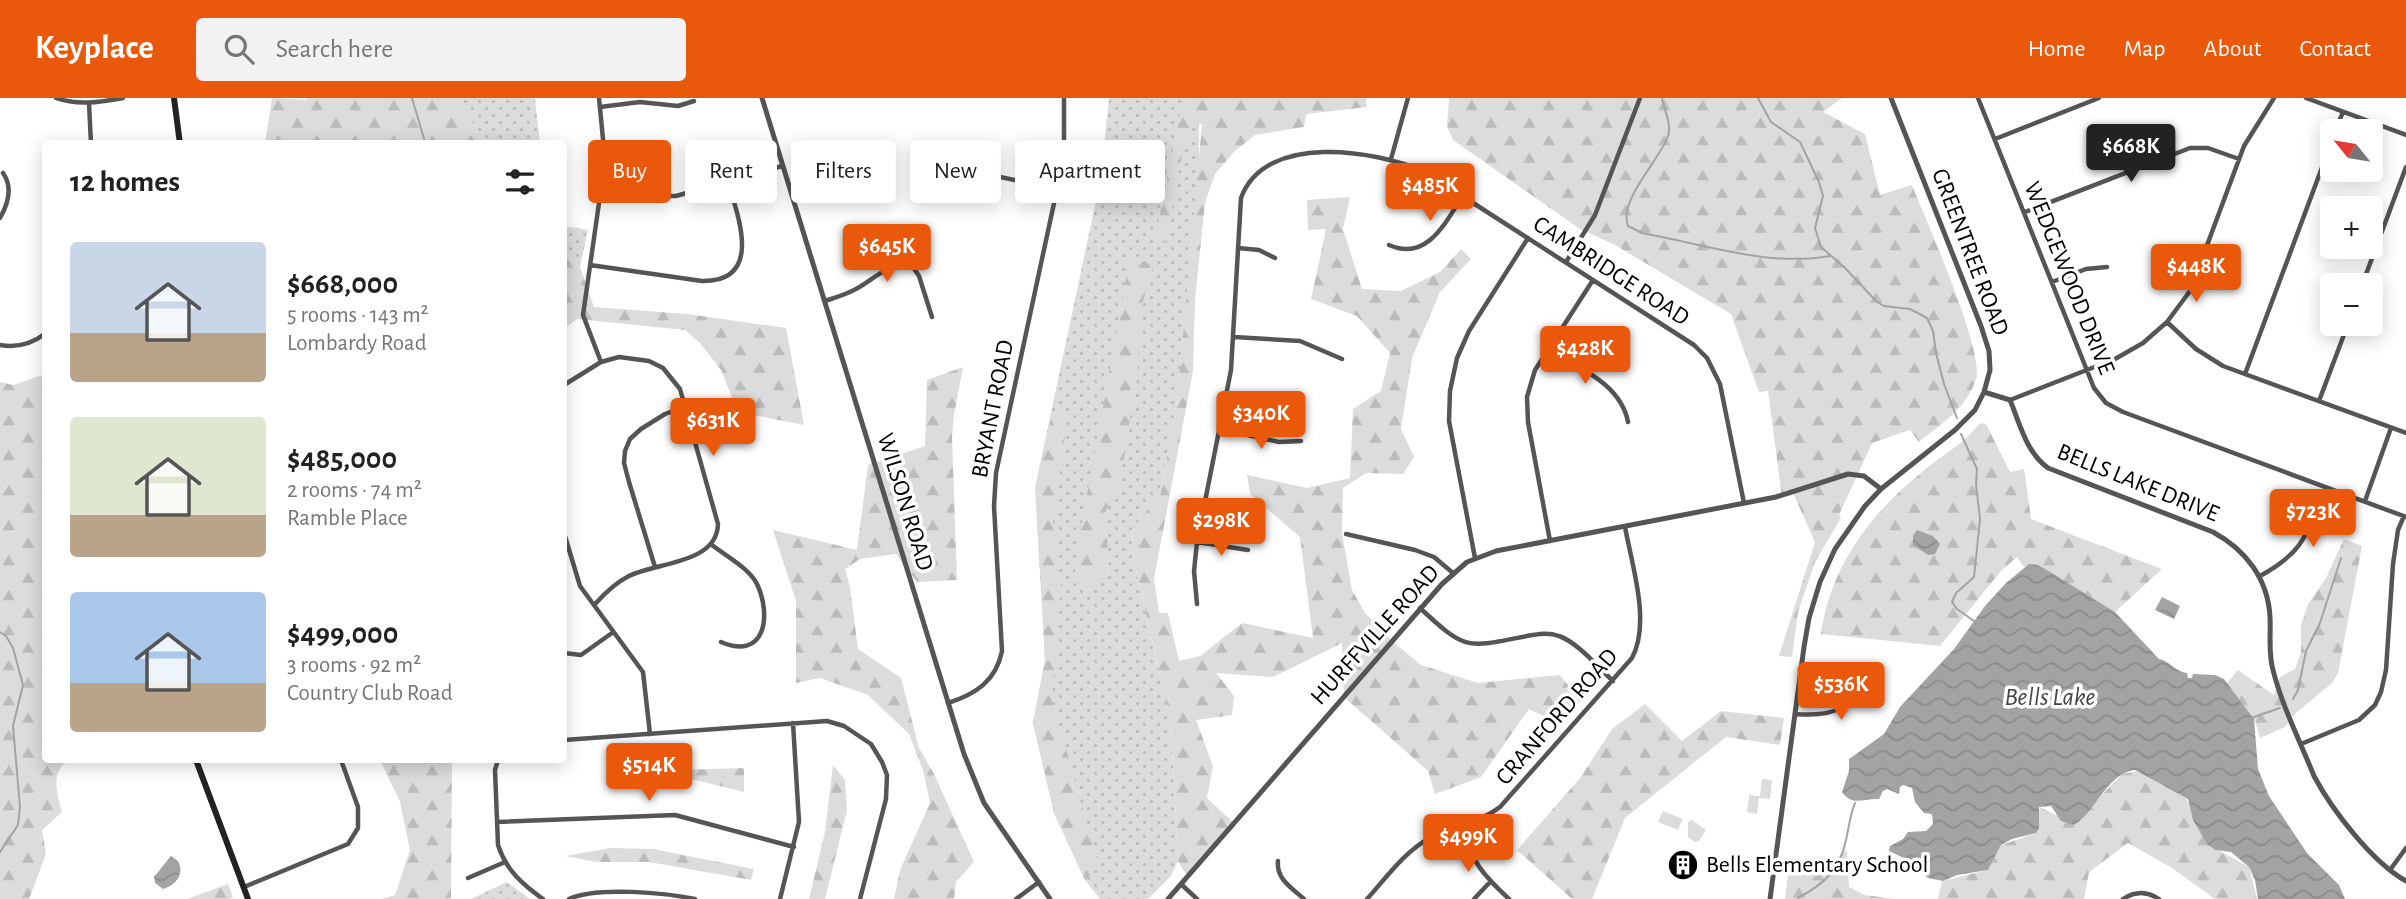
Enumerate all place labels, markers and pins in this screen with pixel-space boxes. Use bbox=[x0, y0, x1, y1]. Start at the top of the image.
pin: $668K bbox=[2082, 125, 2180, 184]
pin: $485K bbox=[1381, 164, 1479, 223]
pin: $645K bbox=[838, 225, 936, 284]
pin: $448K bbox=[2147, 244, 2245, 304]
pin: $428K bbox=[1536, 327, 1634, 386]
pin: $340K bbox=[1212, 392, 1310, 451]
pin: $631K bbox=[664, 398, 762, 458]
pin: $723K bbox=[2264, 490, 2362, 549]
pin: $298K bbox=[1172, 498, 1270, 558]
pin: $536K bbox=[1792, 662, 1890, 722]
pin: $514K bbox=[600, 744, 698, 803]
pin: $499K bbox=[1419, 814, 1517, 874]
building icon: Bells Elementary School bbox=[1666, 848, 1700, 882]
place label: Bells Elementary School bbox=[1706, 853, 1928, 877]

